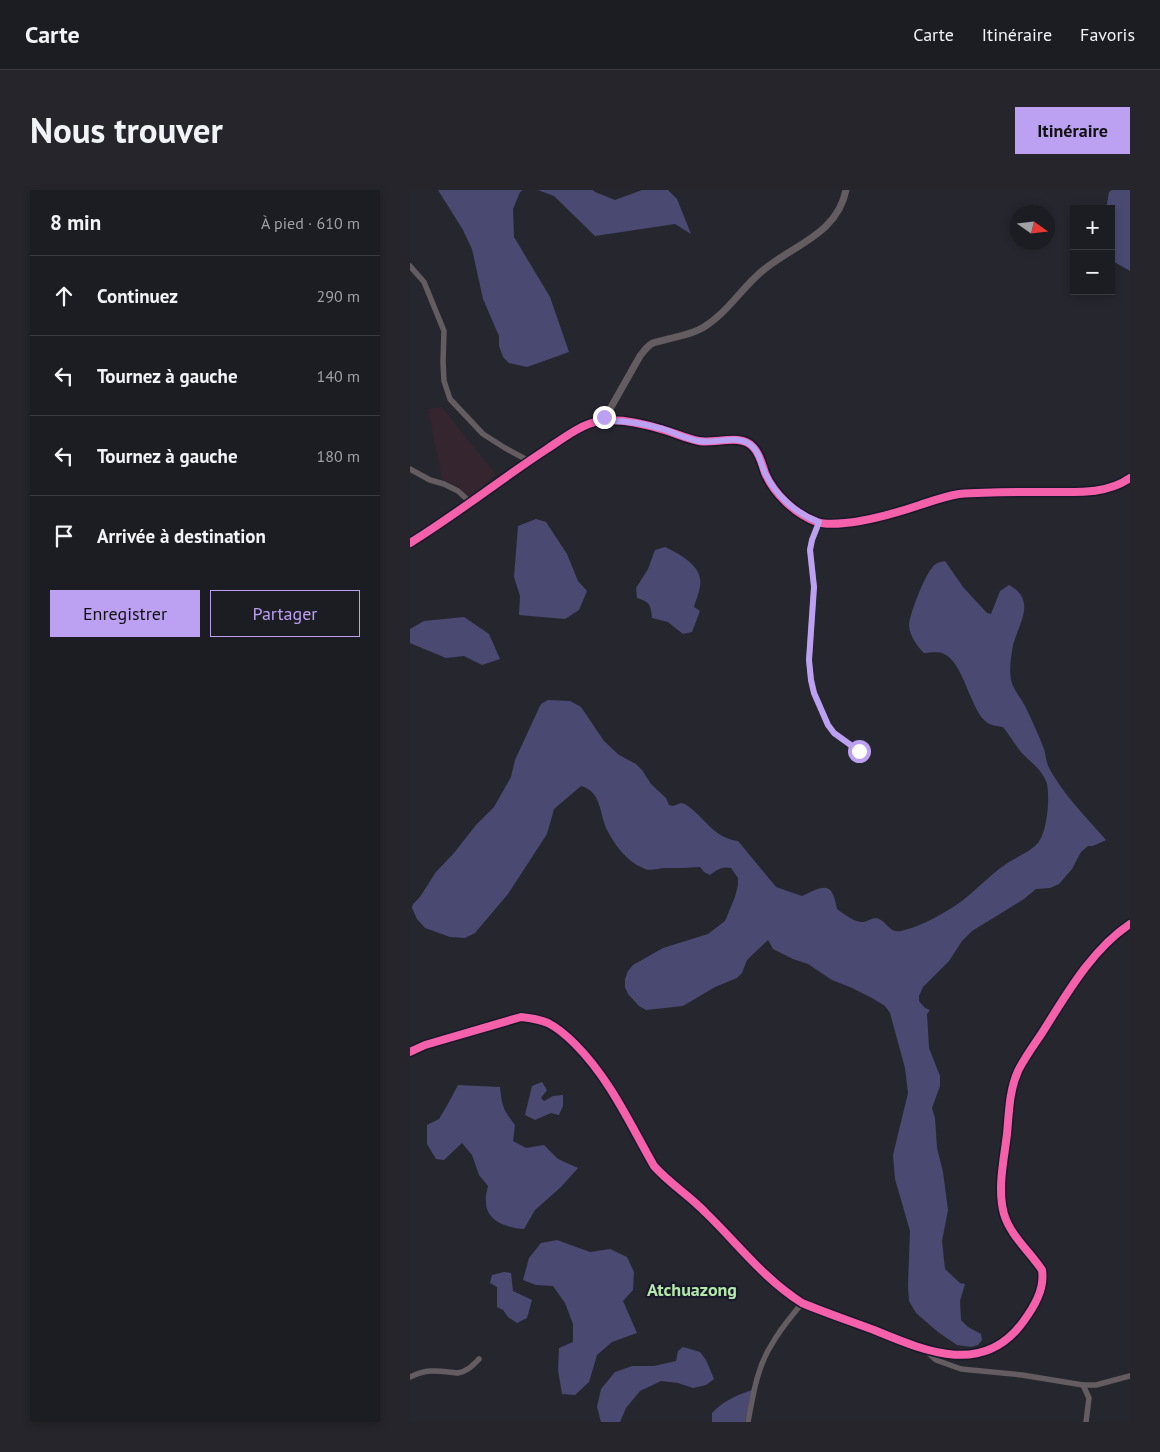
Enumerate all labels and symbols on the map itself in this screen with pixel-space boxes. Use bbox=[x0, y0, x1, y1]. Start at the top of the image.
north arrow bbox=[1010, 205, 1055, 250]
route end bbox=[593, 406, 616, 429]
route start bbox=[848, 740, 871, 763]
district label: Atchuazong bbox=[647, 1278, 737, 1301]

